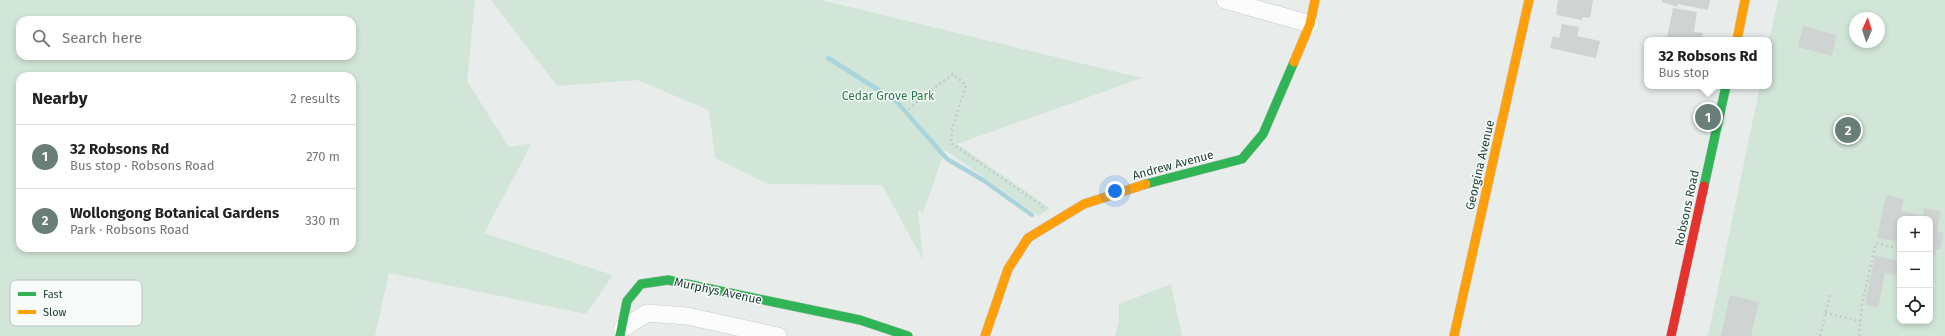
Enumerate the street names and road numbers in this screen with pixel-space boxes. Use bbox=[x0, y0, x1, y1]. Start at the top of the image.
street label: Georgina Avenue bbox=[1463, 119, 1497, 211]
street label: Andrew Avenue bbox=[1131, 147, 1215, 183]
street label: Robsons Road bbox=[1672, 169, 1702, 247]
street label: Murphys Avenue bbox=[673, 275, 763, 307]

